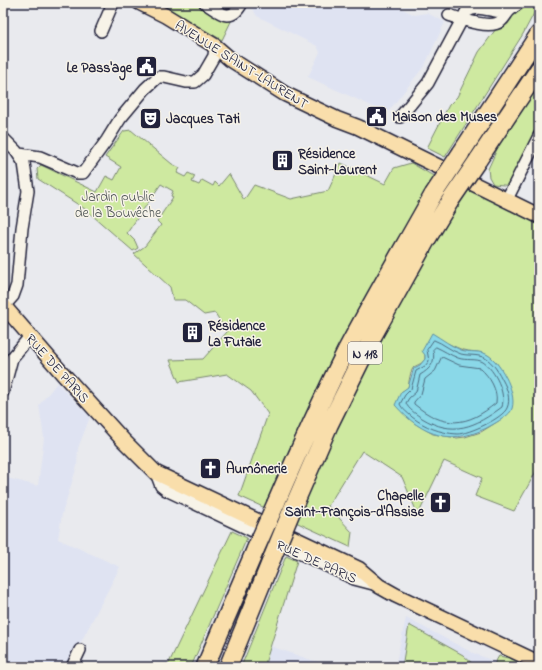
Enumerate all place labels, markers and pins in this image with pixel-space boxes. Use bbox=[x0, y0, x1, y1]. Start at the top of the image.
public building icon: Le Pass'age bbox=[134, 54, 160, 80]
place label: Le Pass'age bbox=[66, 58, 133, 81]
public building icon: Maison des Muses bbox=[363, 103, 389, 129]
theatre icon: Jacques Tati bbox=[137, 105, 163, 131]
place label: Maison des Muses bbox=[392, 107, 497, 128]
place label: Jacques Tati bbox=[166, 109, 241, 130]
place label: Résidence Saint-Laurent bbox=[297, 144, 377, 181]
building icon: Résidence Saint-Laurent bbox=[269, 148, 295, 174]
place label: Résidence La Futaie bbox=[207, 316, 266, 353]
building icon: Résidence La Futaie bbox=[180, 320, 206, 346]
church icon: Aumônerie bbox=[198, 455, 224, 481]
place label: Aumônerie bbox=[226, 459, 288, 480]
place label: Chapelle Saint-François-d'Assise bbox=[285, 486, 425, 523]
church icon: Chapelle Saint-François-d'Assise bbox=[427, 490, 453, 516]

